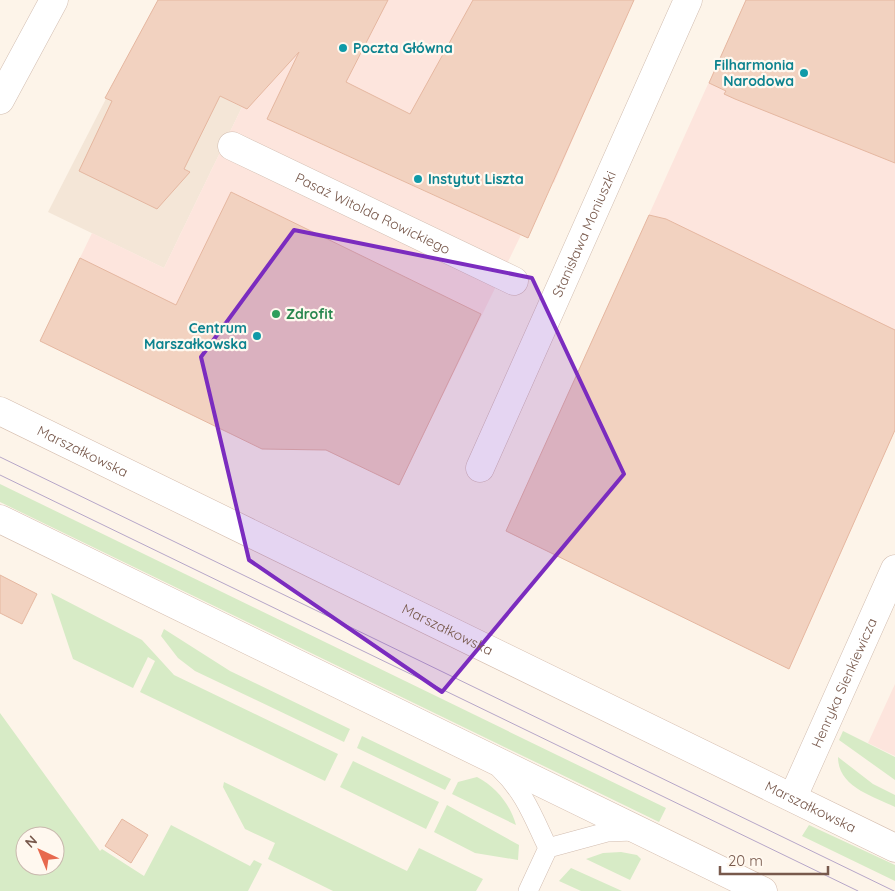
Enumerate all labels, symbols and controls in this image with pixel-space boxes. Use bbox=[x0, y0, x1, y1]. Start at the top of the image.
place label: Poczta Główna bbox=[353, 39, 453, 57]
marker: Poczta Główna bbox=[337, 42, 349, 54]
place label: Filharmonia Narodowa bbox=[714, 56, 794, 90]
marker: Filharmonia Narodowa bbox=[798, 67, 810, 79]
street label: Stanisława Moniuszki bbox=[548, 168, 620, 300]
street label: Pasaż Witolda Rowickiego bbox=[292, 169, 453, 258]
place label: Instytut Liszta bbox=[428, 170, 524, 188]
marker: Instytut Liszta bbox=[412, 173, 424, 185]
place label: Zdrofit bbox=[286, 305, 334, 323]
marker: Zdrofit bbox=[270, 308, 282, 320]
place label: Centrum Marszałkowska bbox=[144, 319, 247, 353]
marker: Centrum Marszałkowska bbox=[251, 330, 263, 342]
street label: Marszałkowska bbox=[34, 422, 131, 481]
street label: Marszałkowska bbox=[399, 600, 496, 659]
street label: Henryka Sienkiewicza bbox=[807, 615, 881, 751]
street label: Marszałkowska bbox=[762, 777, 859, 837]
north arrow bbox=[15, 826, 65, 876]
text: N bbox=[21, 832, 41, 852]
scale bar bbox=[720, 844, 828, 876]
text: 20 m bbox=[728, 851, 763, 870]

